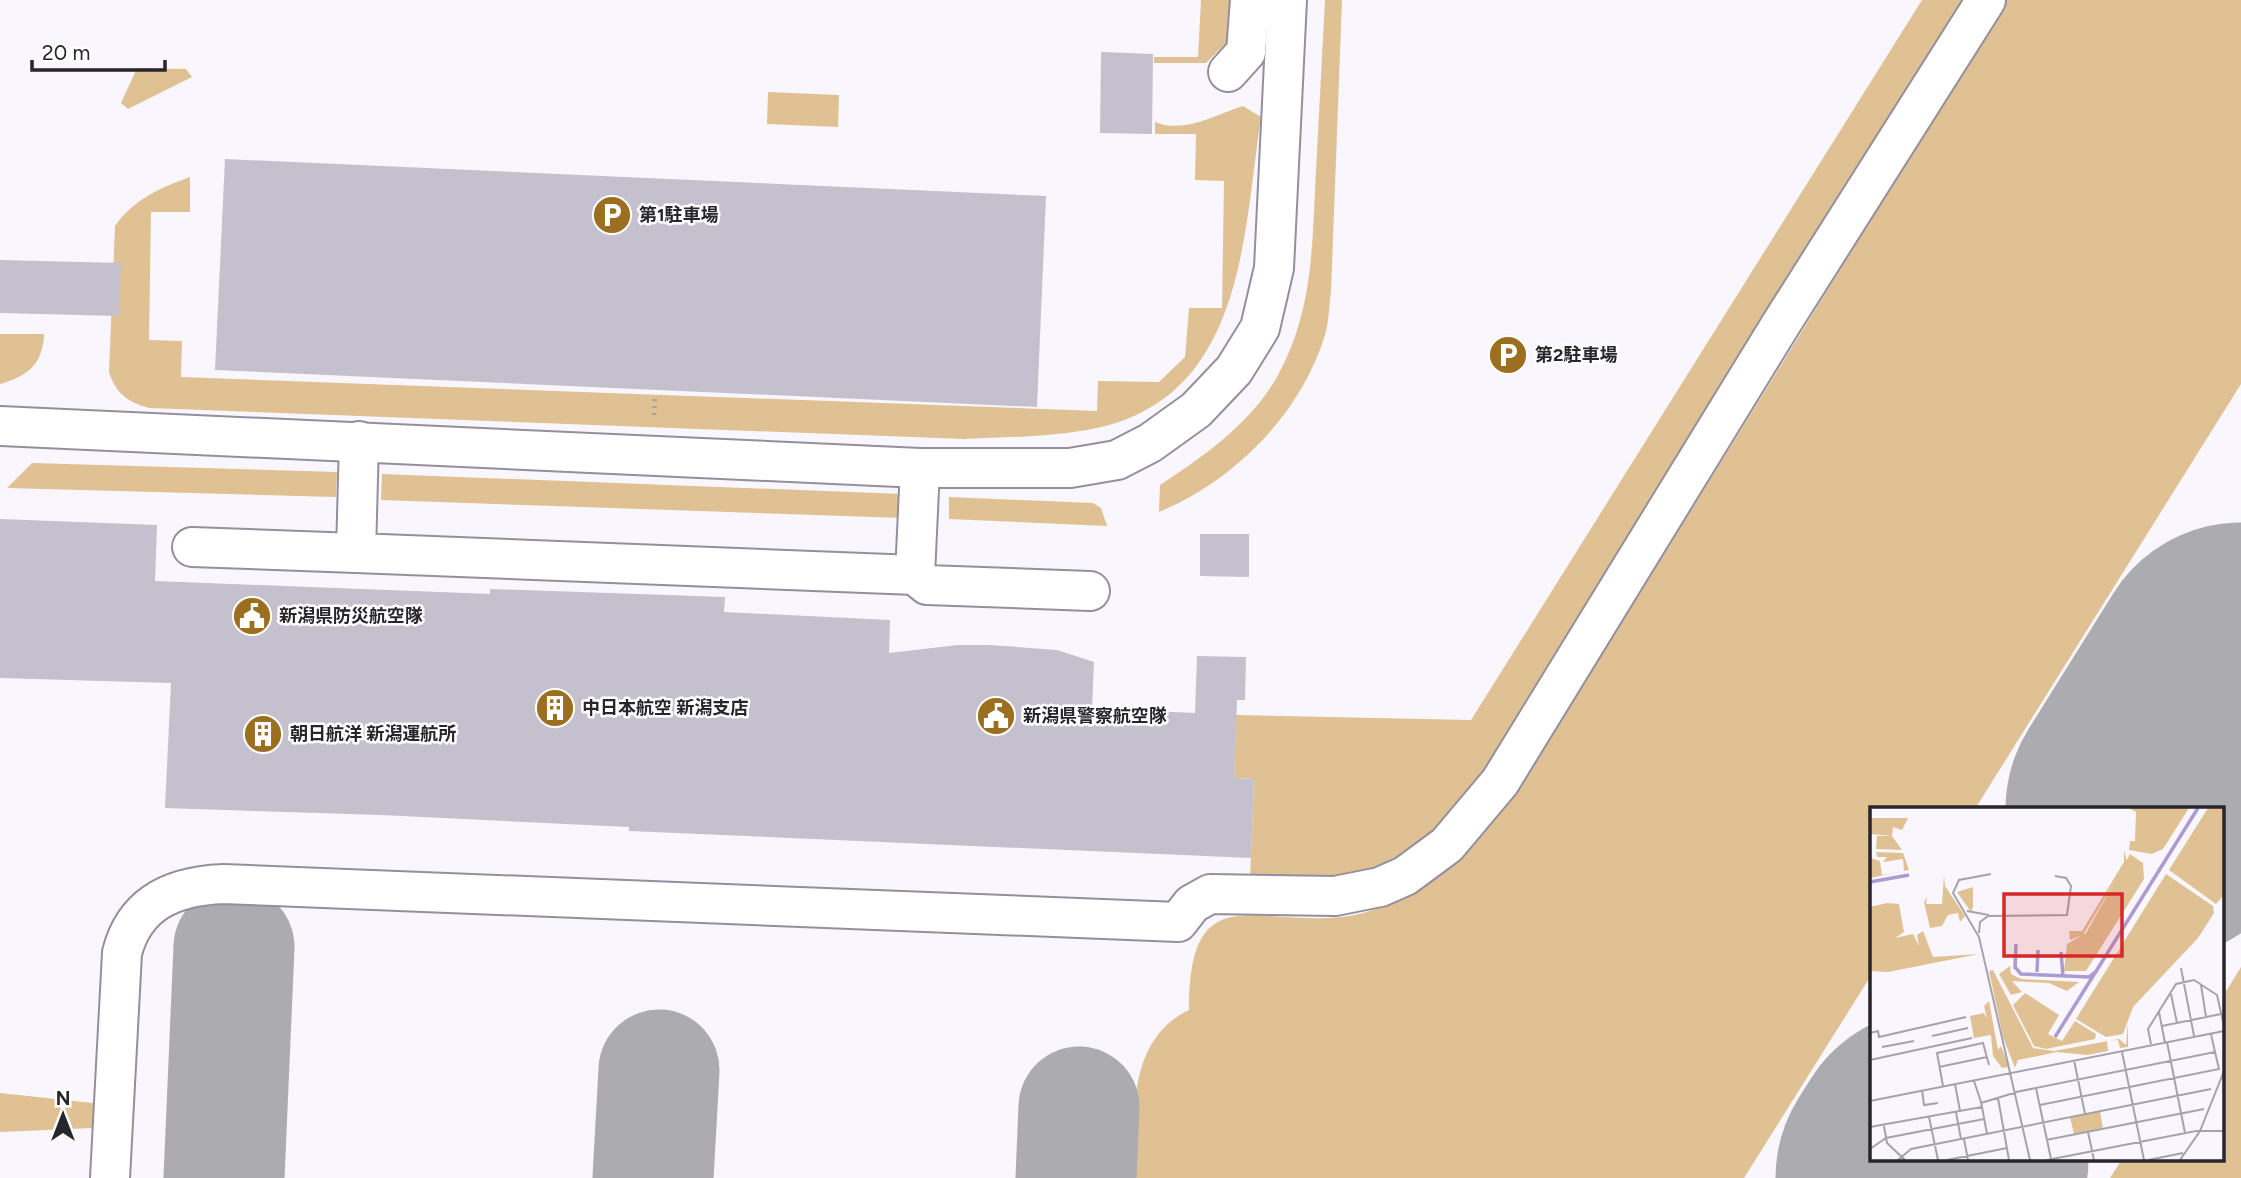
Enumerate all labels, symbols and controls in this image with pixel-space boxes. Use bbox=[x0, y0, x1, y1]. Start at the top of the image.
scale bar bbox=[32, 28, 164, 72]
text: 20 m bbox=[42, 40, 90, 65]
parking icon: 第1駐車場 bbox=[591, 194, 633, 236]
place label: 第1駐車場 bbox=[639, 204, 719, 226]
parking icon: 第2駐車場 bbox=[1487, 334, 1529, 376]
place label: 第2駐車場 bbox=[1535, 344, 1617, 366]
public building icon: 新潟県防災航空隊 bbox=[231, 595, 273, 637]
place label: 新潟県防災航空隊 bbox=[279, 605, 423, 627]
building icon: 中日本航空 新潟支店 bbox=[534, 687, 576, 729]
public building icon: 新潟県警察航空隊 bbox=[975, 695, 1017, 737]
place label: 中日本航空 新潟支店 bbox=[582, 697, 748, 719]
place label: 新潟県警察航空隊 bbox=[1023, 705, 1167, 727]
building icon: 朝日航洋 新潟運航所 bbox=[242, 713, 284, 755]
place label: 朝日航洋 新潟運航所 bbox=[290, 723, 456, 745]
inset map bbox=[1870, 807, 2224, 1160]
north arrow bbox=[28, 1080, 98, 1150]
text: N bbox=[56, 1087, 70, 1110]

